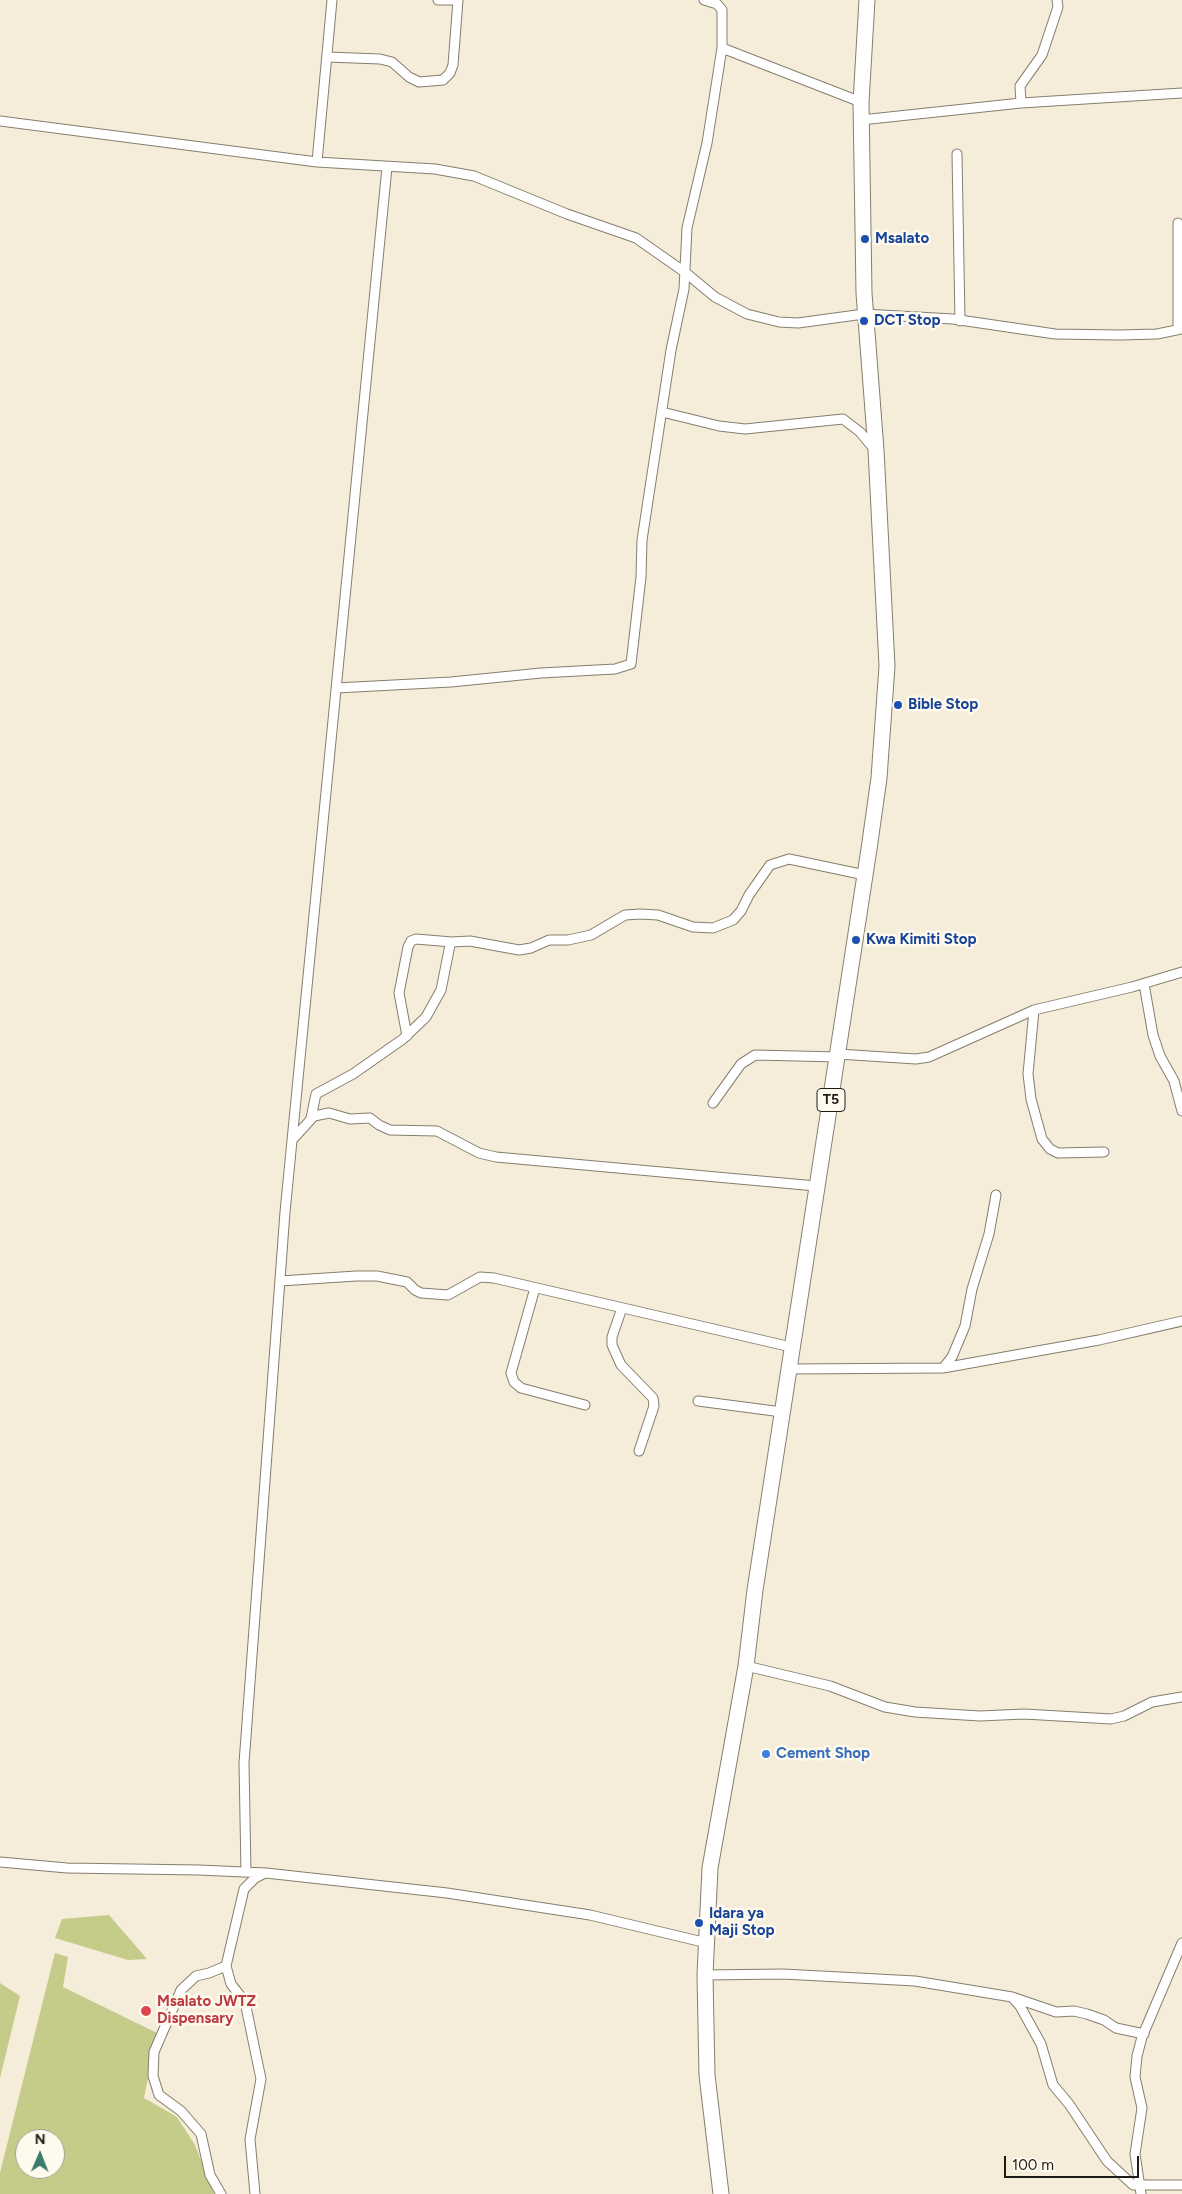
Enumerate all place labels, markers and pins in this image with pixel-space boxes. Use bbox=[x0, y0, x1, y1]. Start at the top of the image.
place label: Msalato bbox=[875, 230, 929, 248]
marker: Msalato bbox=[859, 233, 871, 245]
place label: DCT Stop bbox=[874, 312, 940, 330]
marker: DCT Stop bbox=[858, 315, 870, 327]
place label: Bible Stop bbox=[908, 696, 978, 714]
marker: Bible Stop bbox=[892, 699, 904, 711]
place label: Kwa Kimiti Stop bbox=[866, 931, 977, 949]
marker: Kwa Kimiti Stop bbox=[850, 934, 862, 946]
place label: Cement Shop bbox=[776, 1745, 870, 1763]
marker: Cement Shop bbox=[760, 1748, 772, 1760]
place label: Idara ya Maji Stop bbox=[709, 1905, 774, 1940]
marker: Idara ya Maji Stop bbox=[693, 1917, 705, 1929]
place label: Msalato JWTZ Dispensary bbox=[157, 1993, 256, 2028]
marker: Msalato JWTZ Dispensary bbox=[139, 2004, 153, 2018]

